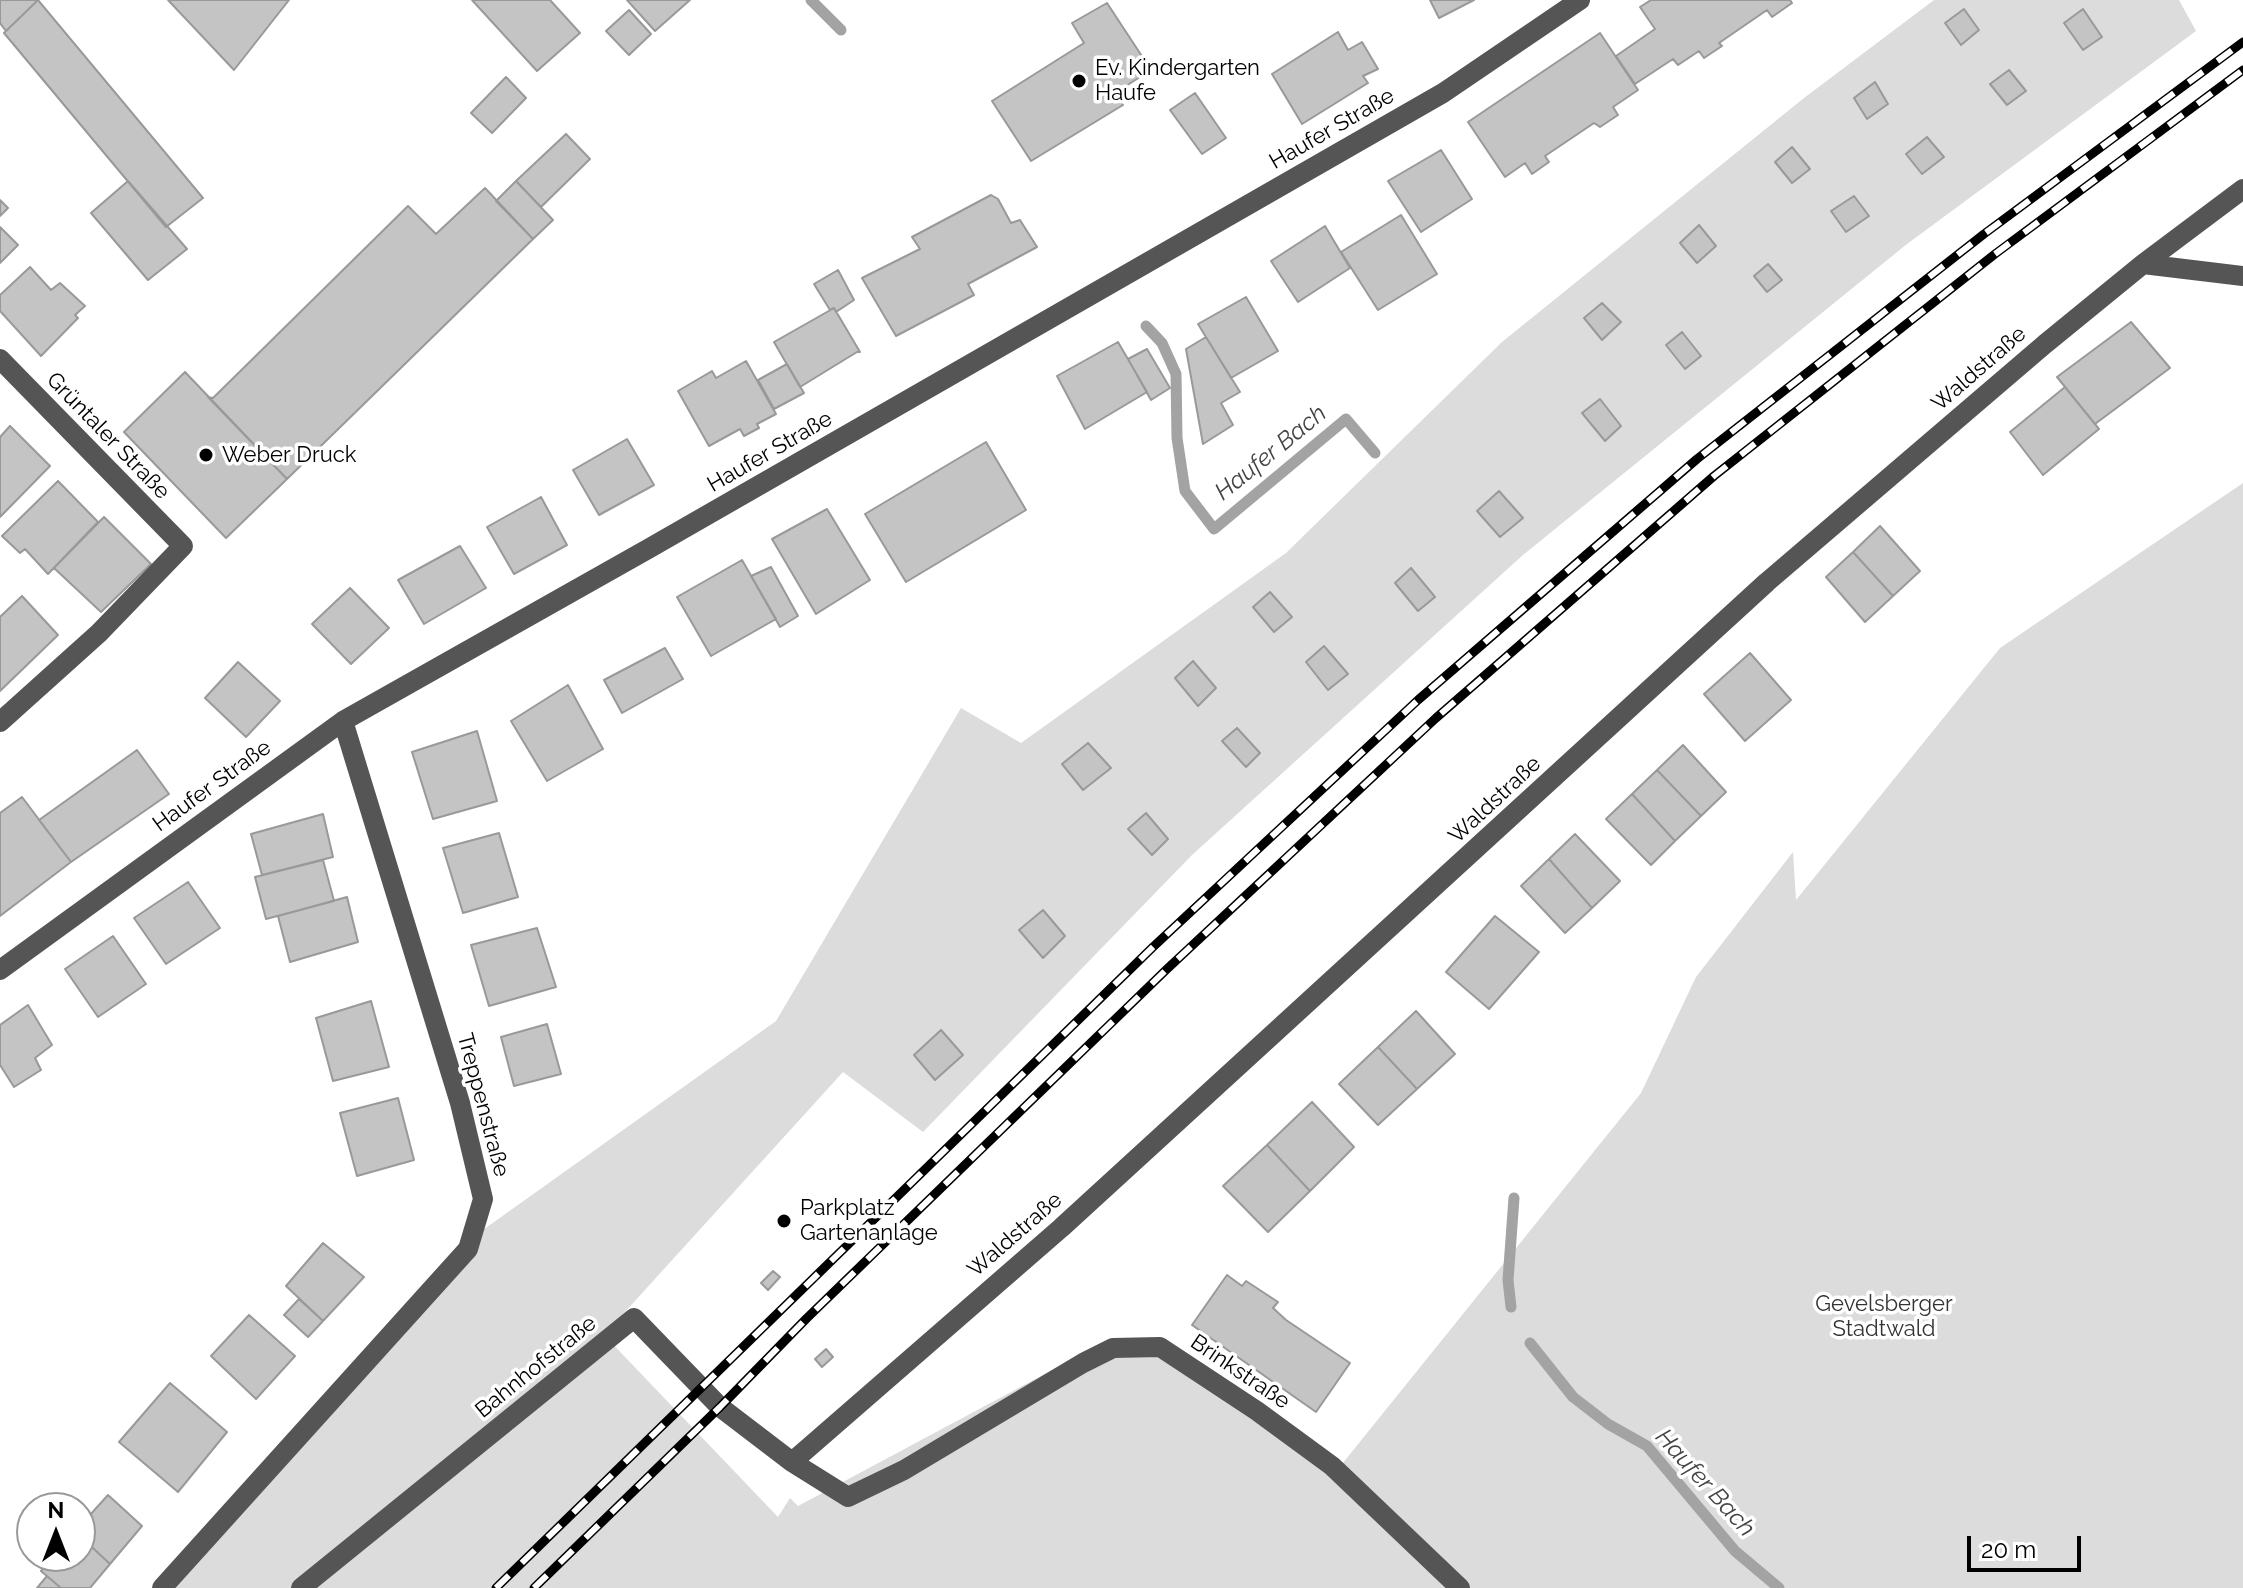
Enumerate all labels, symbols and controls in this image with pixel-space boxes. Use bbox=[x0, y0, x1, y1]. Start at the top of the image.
place label: Ev. Kindergarten Haufe bbox=[1095, 55, 1260, 106]
marker: Ev. Kindergarten Haufe bbox=[1070, 72, 1088, 90]
street label: Haufer Straße bbox=[1265, 83, 1399, 175]
street label: Waldstraße bbox=[1926, 321, 2032, 417]
street label: Grüntaler Straße bbox=[41, 367, 175, 505]
water label: Haufer Bach bbox=[1209, 399, 1333, 507]
street label: Haufer Straße bbox=[703, 406, 837, 498]
place label: Weber Druck bbox=[222, 442, 357, 468]
marker: Weber Druck bbox=[197, 446, 215, 464]
street label: Haufer Straße bbox=[148, 734, 276, 838]
street label: Waldstraße bbox=[1444, 751, 1546, 849]
street label: Treppenstraße bbox=[451, 1030, 515, 1180]
street label: Waldstraße bbox=[962, 1187, 1068, 1283]
place label: Parkplatz Gartenanlage bbox=[800, 1195, 938, 1246]
marker: Parkplatz Gartenanlage bbox=[775, 1212, 793, 1230]
park label: Gevelsberger Stadtwald bbox=[1815, 1291, 1953, 1342]
street label: Bahnhofstraße bbox=[470, 1310, 602, 1424]
street label: Brinkstraße bbox=[1185, 1329, 1295, 1415]
water label: Haufer Bach bbox=[1649, 1423, 1761, 1543]
north arrow bbox=[16, 1492, 96, 1572]
text: N bbox=[48, 1497, 64, 1523]
scale bar bbox=[1971, 1520, 2085, 1570]
text: 20 m bbox=[1981, 1535, 2036, 1564]

